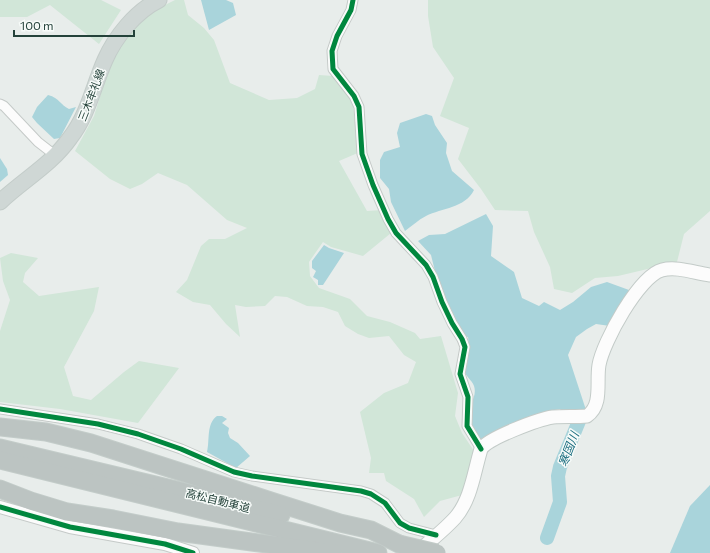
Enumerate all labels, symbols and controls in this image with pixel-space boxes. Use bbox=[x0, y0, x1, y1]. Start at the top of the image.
scale bar bbox=[14, 12, 134, 38]
text: 100 m bbox=[20, 18, 54, 32]
street label: 三木牟礼線 bbox=[75, 67, 107, 123]
water label: 寒国川 bbox=[555, 428, 582, 468]
street label: 高松自動車道 bbox=[184, 486, 252, 514]

